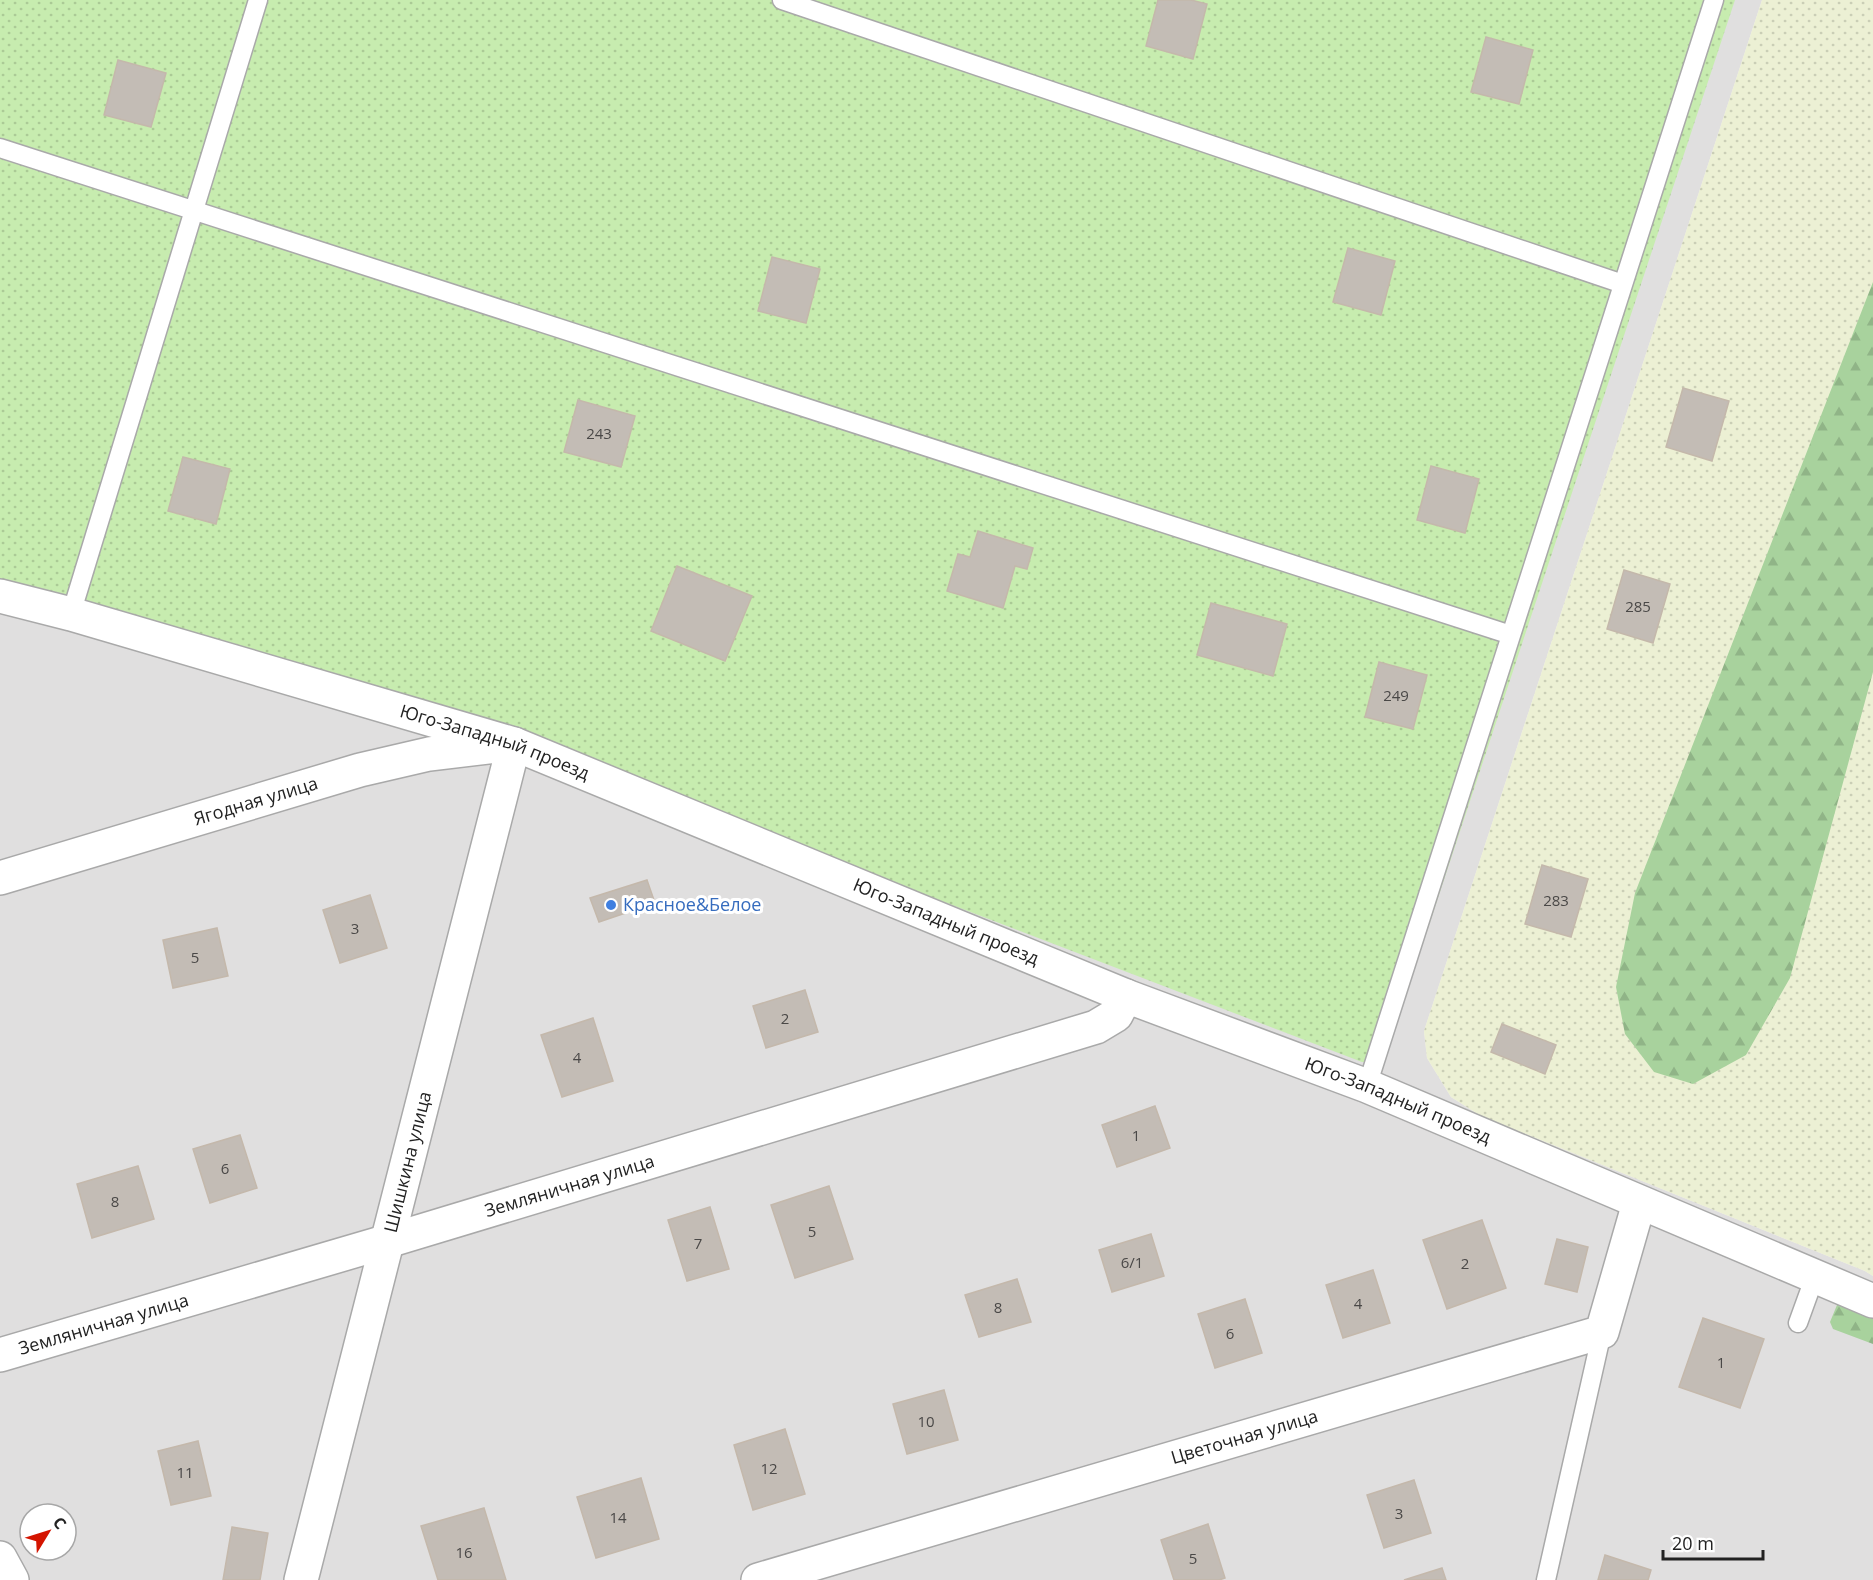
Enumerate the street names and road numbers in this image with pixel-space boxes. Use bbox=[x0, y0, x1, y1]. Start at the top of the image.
street label: Юго-Западный проезд bbox=[397, 698, 593, 785]
street label: Ягодная улица bbox=[190, 770, 320, 830]
street label: Юго-Западный проезд bbox=[850, 872, 1043, 970]
street label: Юго-Западный проезд bbox=[1302, 1051, 1495, 1148]
street label: Шишкина улица bbox=[378, 1089, 436, 1235]
street label: Земляничная улица bbox=[481, 1148, 657, 1222]
street label: Земляничная улица bbox=[16, 1287, 191, 1360]
street label: Цветочная улица bbox=[1168, 1403, 1321, 1469]

